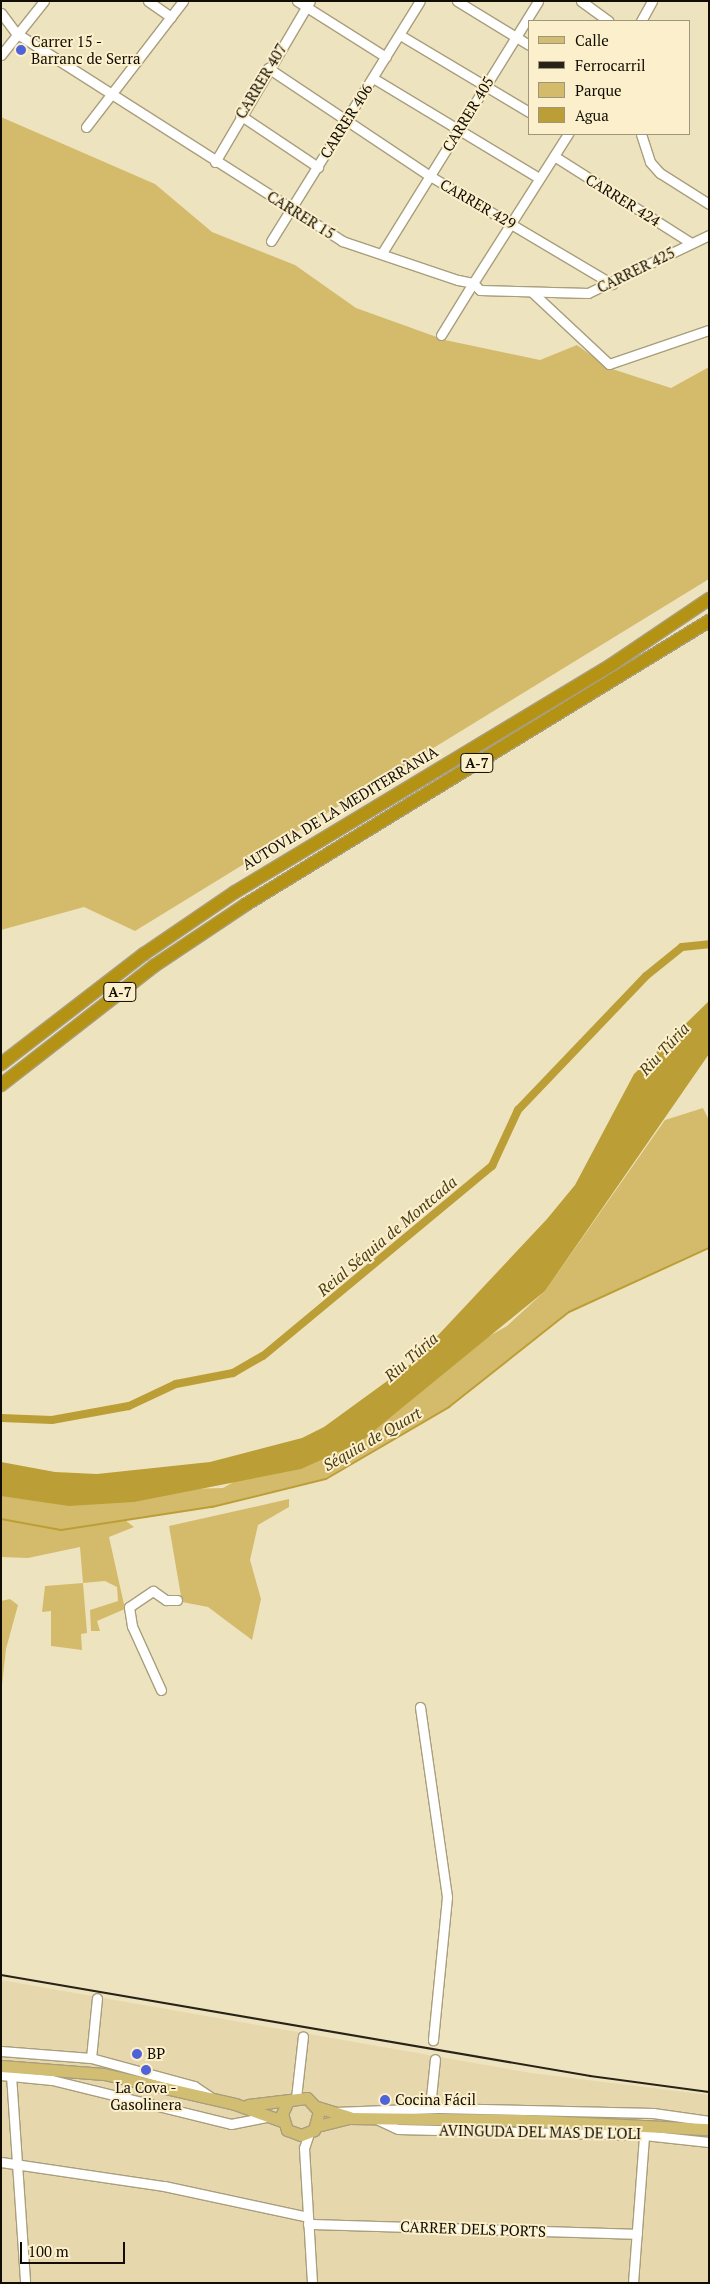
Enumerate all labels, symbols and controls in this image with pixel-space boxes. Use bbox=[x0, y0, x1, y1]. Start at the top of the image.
legend bbox=[528, 20, 690, 135]
text: Calle bbox=[575, 30, 609, 50]
place label: Carrer 15 - Barranc de Serra bbox=[31, 32, 141, 67]
street label: CARRER 407 bbox=[232, 40, 290, 122]
marker: Carrer 15 - Barranc de Serra bbox=[15, 44, 27, 56]
text: Ferrocarril bbox=[575, 55, 646, 75]
street label: CARRER 405 bbox=[439, 73, 497, 155]
street label: CARRER 406 bbox=[316, 80, 376, 162]
text: Parque bbox=[575, 80, 622, 100]
text: Agua bbox=[575, 105, 609, 125]
street label: CARRER 424 bbox=[582, 170, 664, 230]
street label: CARRER 429 bbox=[437, 175, 519, 233]
street label: CARRER 15 bbox=[264, 187, 338, 243]
street label: CARRER 425 bbox=[594, 243, 678, 297]
street label: AUTOVIA DE LA MEDITERRÀNIA bbox=[239, 742, 441, 874]
road number: A-7 bbox=[460, 751, 494, 774]
road number: A-7 bbox=[102, 980, 138, 1004]
water label: Riu Túria bbox=[635, 1019, 693, 1079]
water label: Reial Séquia de Montcada bbox=[313, 1172, 461, 1300]
water label: Riu Túria bbox=[380, 1329, 442, 1385]
water label: Séquia de Quart bbox=[319, 1403, 425, 1475]
place label: BP bbox=[147, 2045, 165, 2063]
marker: BP bbox=[131, 2048, 143, 2060]
marker: La Cova - Gasolinera bbox=[140, 2064, 152, 2076]
place label: La Cova - Gasolinera bbox=[110, 2078, 182, 2113]
place label: Cocina Fácil bbox=[395, 2091, 476, 2109]
marker: Cocina Fácil bbox=[379, 2094, 391, 2106]
street label: AVINGUDA DEL MAS DE L'OLI bbox=[439, 2121, 641, 2143]
street label: CARRER DELS PORTS bbox=[400, 2217, 546, 2241]
scale bar bbox=[22, 2232, 128, 2264]
text: 100 m bbox=[28, 2241, 69, 2261]

